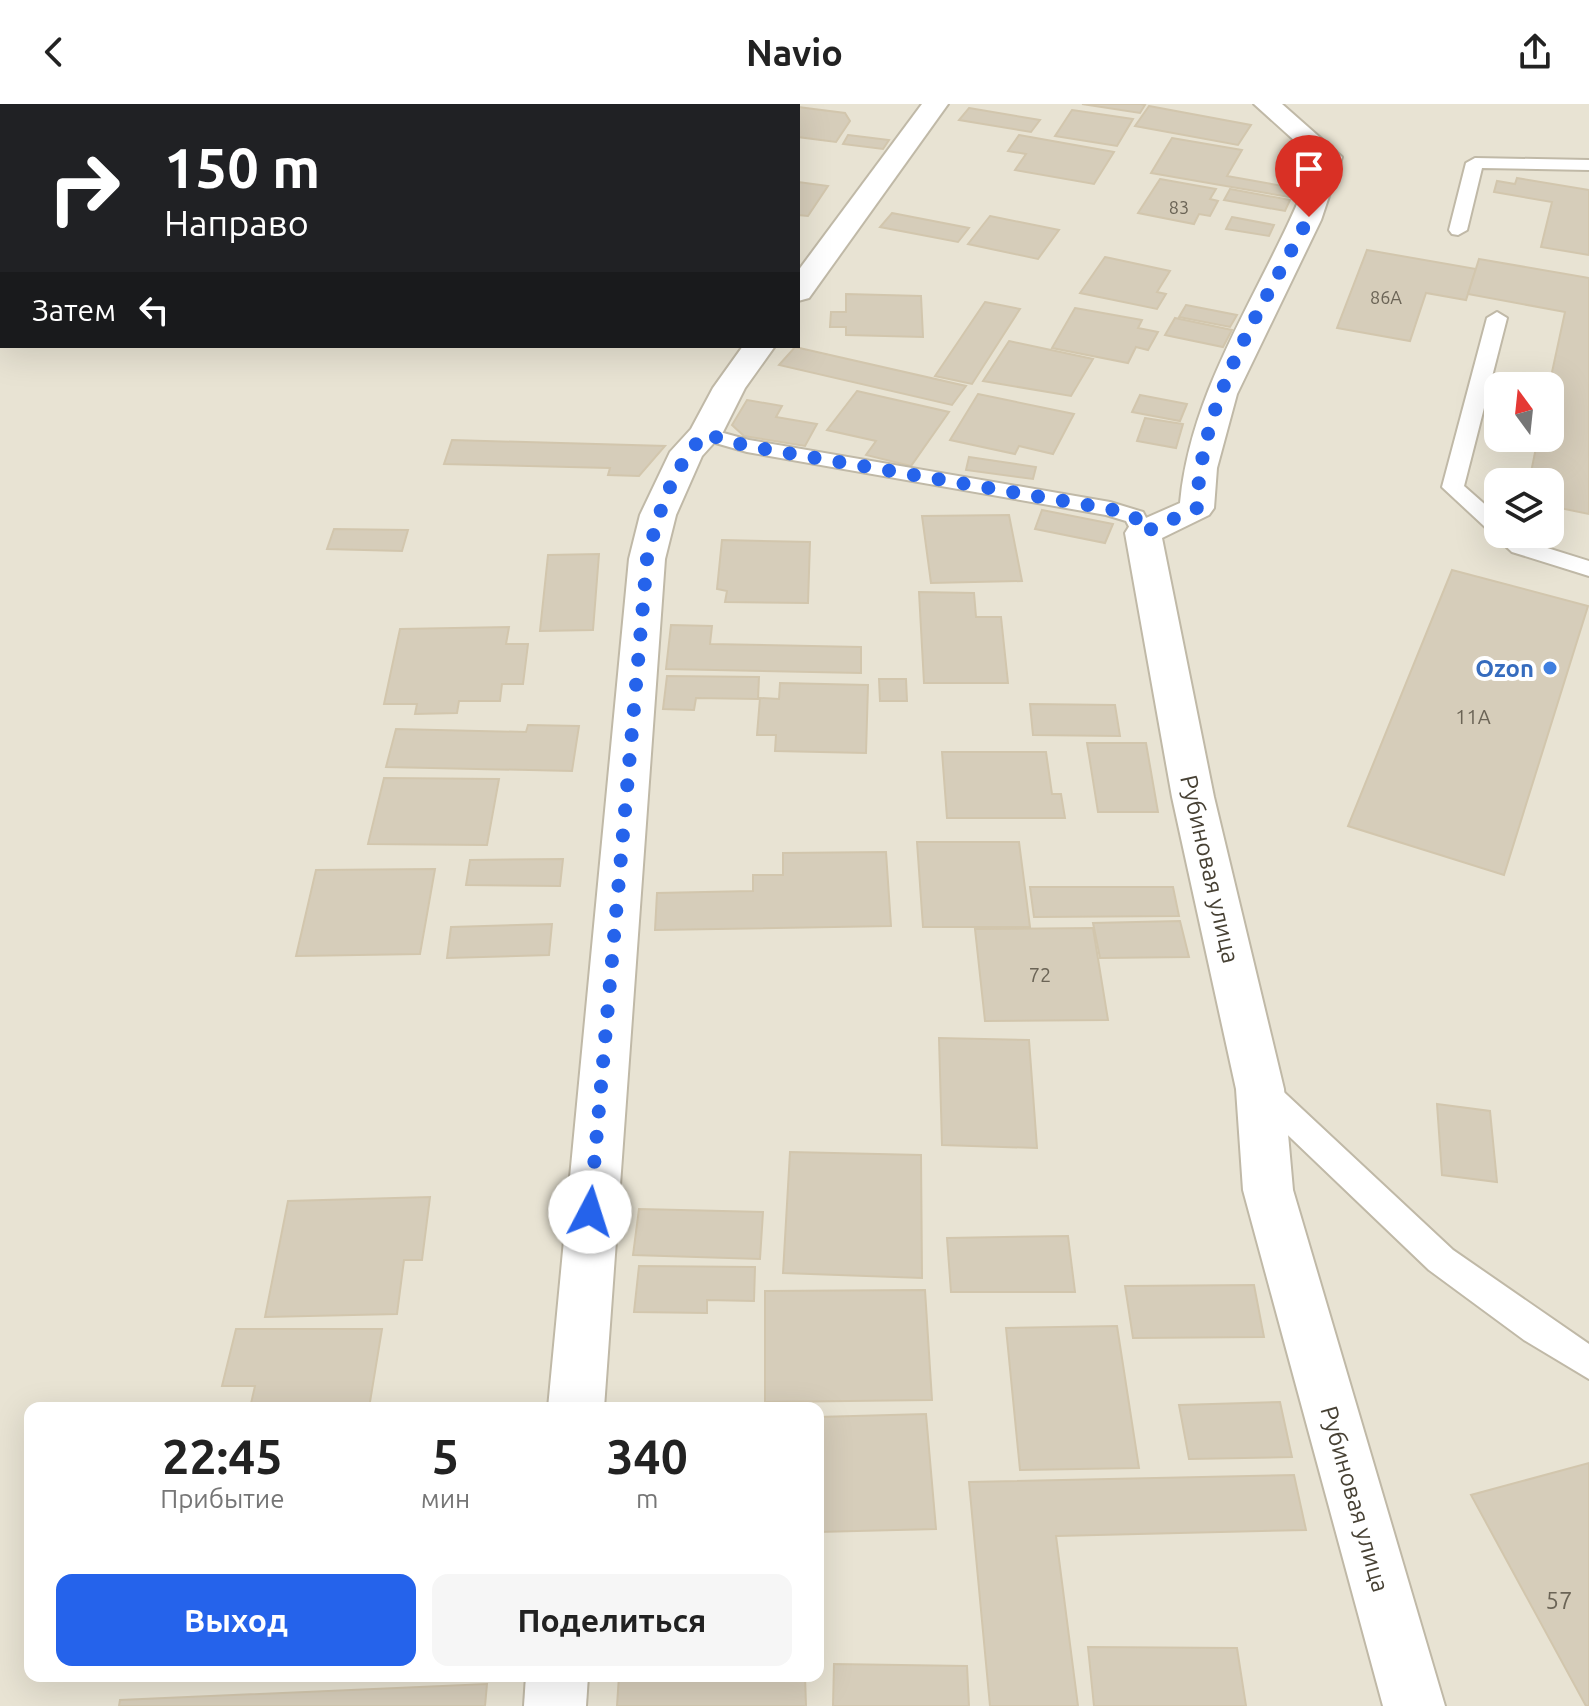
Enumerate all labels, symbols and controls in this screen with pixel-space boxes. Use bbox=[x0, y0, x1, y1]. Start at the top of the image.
icon: back bbox=[32, 30, 76, 74]
icon: share bbox=[1513, 30, 1557, 74]
text: Navio bbox=[746, 32, 843, 73]
pin bbox=[1275, 135, 1343, 217]
icon: right bbox=[32, 136, 136, 240]
text: 150 m bbox=[164, 136, 320, 199]
icon: arrive bbox=[1287, 147, 1331, 191]
house number: 83 bbox=[1169, 197, 1189, 217]
text: Направо bbox=[164, 202, 309, 243]
house number: 86А bbox=[1370, 287, 1402, 307]
icon: left bbox=[132, 288, 176, 332]
text: Затем bbox=[32, 293, 116, 327]
north arrow bbox=[1484, 372, 1564, 452]
map controls bbox=[1484, 372, 1564, 548]
button: layers bbox=[1484, 468, 1564, 548]
place label: Ozon bbox=[1475, 655, 1534, 682]
marker: Ozon bbox=[1541, 659, 1559, 677]
house number: 11А bbox=[1455, 705, 1491, 728]
street label: Рубиновая улица bbox=[1175, 772, 1245, 966]
house number: 72 bbox=[1029, 963, 1051, 986]
position arrow bbox=[548, 1170, 632, 1254]
street label: Рубиновая улица bbox=[1316, 1403, 1394, 1595]
text: 22:45 bbox=[162, 1429, 282, 1483]
text: 5 bbox=[432, 1429, 459, 1483]
text: 340 bbox=[607, 1429, 688, 1483]
text: Прибытие bbox=[160, 1484, 285, 1513]
text: мин bbox=[421, 1484, 470, 1513]
text: m bbox=[636, 1484, 658, 1513]
button: Выход bbox=[56, 1574, 416, 1666]
button: Поделиться bbox=[432, 1574, 792, 1666]
house number: 57 bbox=[1545, 1587, 1573, 1614]

